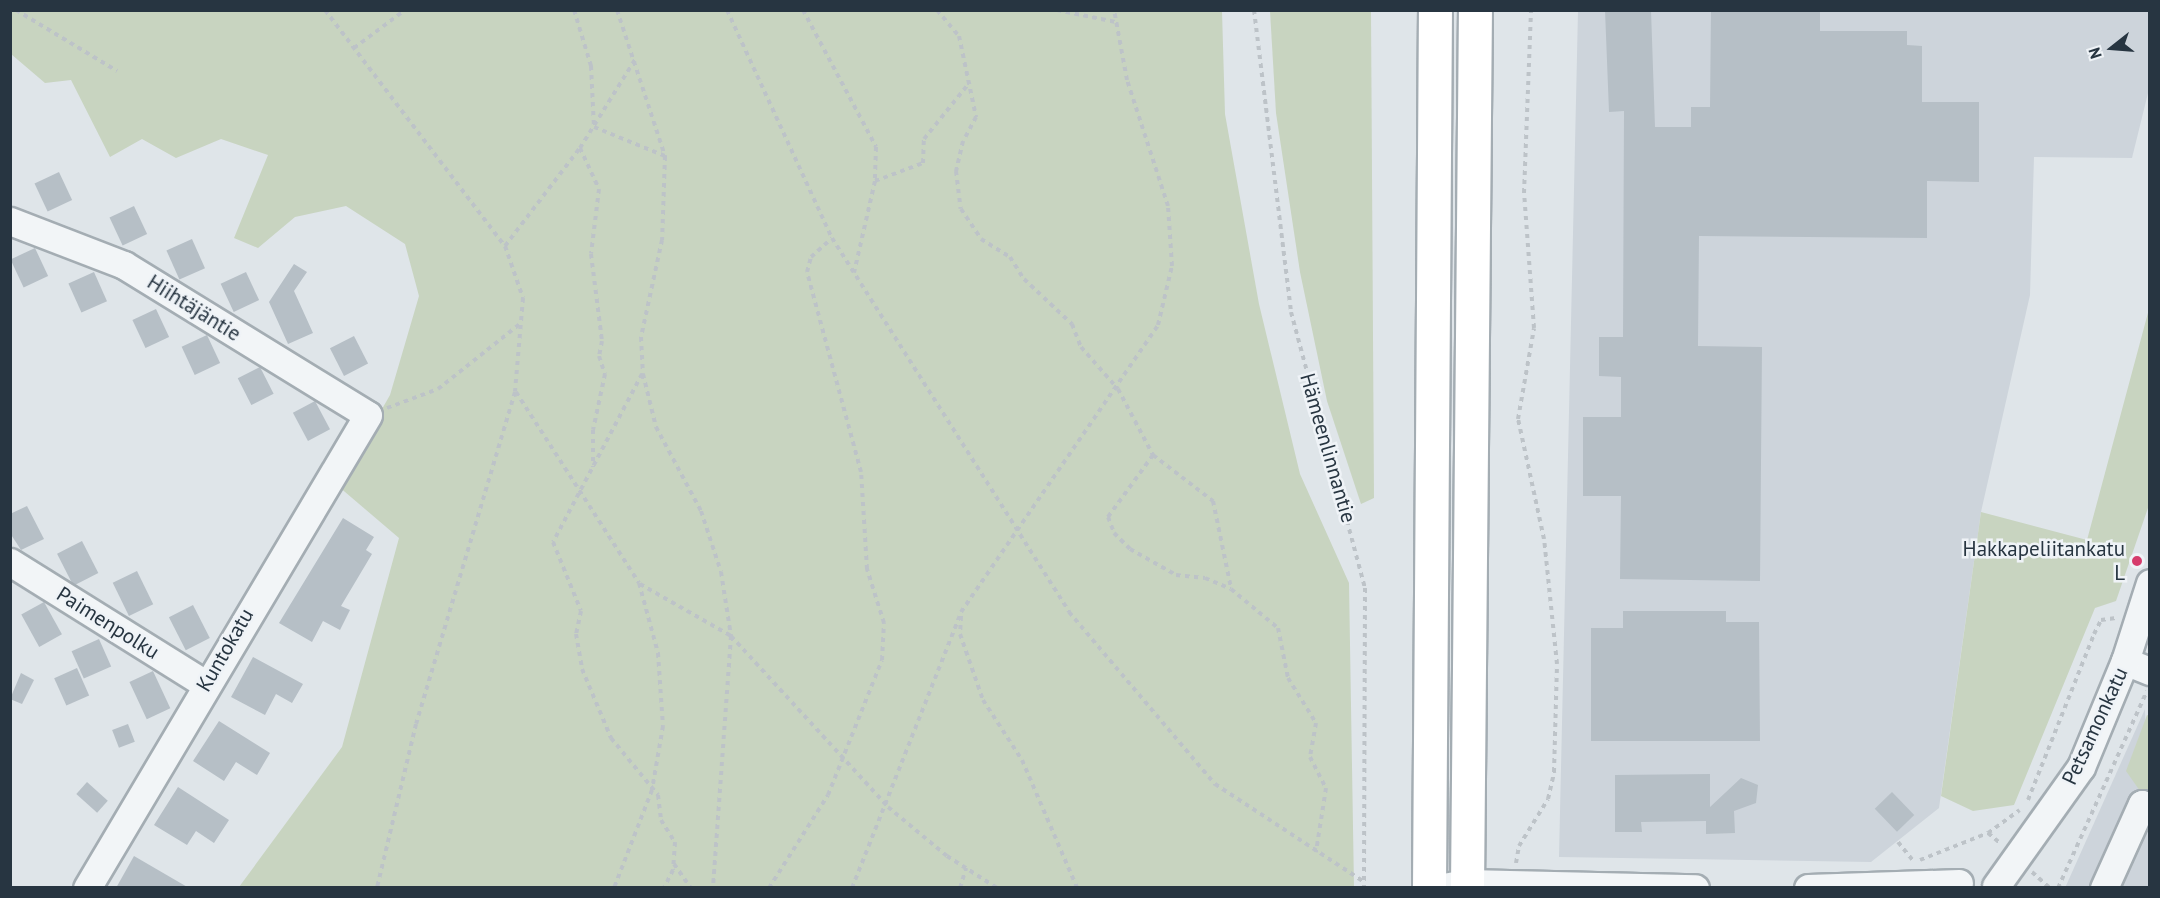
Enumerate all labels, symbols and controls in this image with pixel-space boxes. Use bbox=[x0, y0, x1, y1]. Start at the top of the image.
north arrow bbox=[2082, 18, 2142, 78]
text: N bbox=[2084, 45, 2106, 61]
street label: Hiihtäjäntie bbox=[143, 269, 245, 347]
street label: Hämeenlinnantie bbox=[1295, 370, 1361, 526]
place label: Hakkapeliitankatu L bbox=[1963, 536, 2125, 586]
marker: Hakkapeliitankatu L bbox=[2130, 554, 2144, 568]
street label: Paimenpolku bbox=[52, 581, 164, 665]
street label: Kuntokatu bbox=[191, 604, 259, 696]
street label: Petsamonkatu bbox=[2057, 663, 2133, 789]

